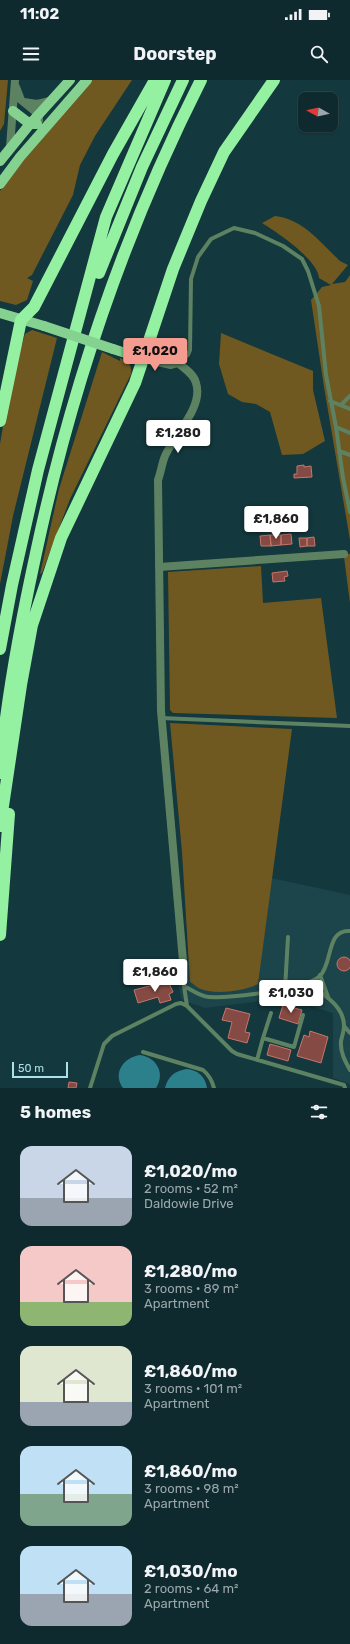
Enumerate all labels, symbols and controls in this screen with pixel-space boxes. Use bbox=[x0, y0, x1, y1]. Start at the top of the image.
text: 11:02 bbox=[20, 5, 59, 23]
icon: menu bbox=[20, 43, 42, 65]
text: Doorstep bbox=[133, 43, 217, 65]
icon: search bbox=[308, 43, 330, 65]
north arrow bbox=[298, 92, 338, 132]
map controls bbox=[298, 92, 338, 132]
pin: £1,020 bbox=[122, 338, 188, 372]
text: £1,020 bbox=[132, 343, 178, 358]
pin: £1,280 bbox=[145, 420, 211, 454]
text: £1,280 bbox=[155, 425, 201, 440]
pin: £1,860 bbox=[243, 506, 309, 540]
text: £1,860 bbox=[253, 511, 299, 526]
pin: £1,860 bbox=[122, 959, 188, 993]
text: £1,860 bbox=[132, 964, 178, 979]
pin: £1,030 bbox=[258, 980, 324, 1014]
text: £1,030 bbox=[268, 985, 314, 1000]
scale bar bbox=[12, 1060, 68, 1079]
text: 50 m bbox=[18, 1062, 44, 1075]
icon: filters bbox=[308, 1101, 330, 1123]
text: 5 homes bbox=[20, 1102, 91, 1122]
text: £1,020/mo bbox=[144, 1161, 237, 1181]
icon: home bbox=[52, 1162, 100, 1210]
text: 2 rooms · 52 m² bbox=[144, 1181, 238, 1196]
text: Daldowie Drive bbox=[144, 1196, 234, 1211]
text: £1,280/mo bbox=[144, 1261, 237, 1281]
icon: home bbox=[52, 1262, 100, 1310]
text: 3 rooms · 89 m² bbox=[144, 1281, 239, 1296]
text: Apartment bbox=[144, 1296, 209, 1311]
text: £1,860/mo bbox=[144, 1361, 237, 1381]
icon: home bbox=[52, 1362, 100, 1410]
text: 3 rooms · 101 m² bbox=[144, 1381, 242, 1396]
text: Apartment bbox=[144, 1396, 209, 1411]
text: £1,860/mo bbox=[144, 1461, 237, 1481]
icon: home bbox=[52, 1462, 100, 1510]
text: 3 rooms · 98 m² bbox=[144, 1481, 239, 1496]
text: Apartment bbox=[144, 1496, 209, 1511]
text: £1,030/mo bbox=[144, 1561, 238, 1581]
icon: home bbox=[52, 1562, 100, 1610]
text: 2 rooms · 64 m² bbox=[144, 1581, 239, 1596]
text: Apartment bbox=[144, 1596, 209, 1611]

